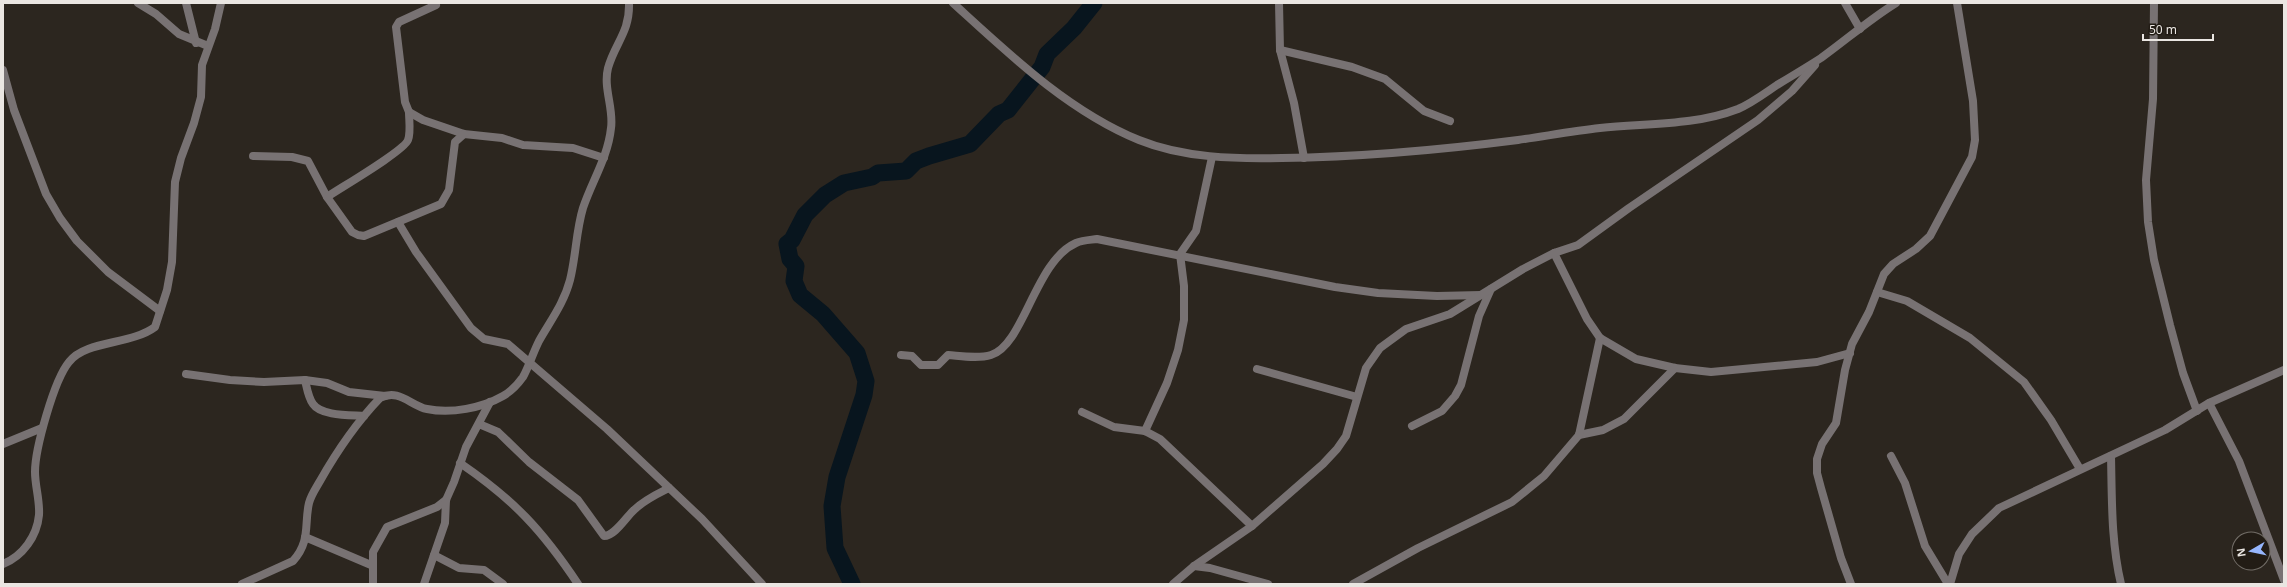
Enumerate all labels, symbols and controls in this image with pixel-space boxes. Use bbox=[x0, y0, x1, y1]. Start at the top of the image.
scale bar bbox=[2143, 16, 2213, 42]
text: 50 m bbox=[2149, 21, 2177, 38]
north arrow bbox=[2231, 531, 2271, 571]
text: N bbox=[2233, 547, 2249, 558]

